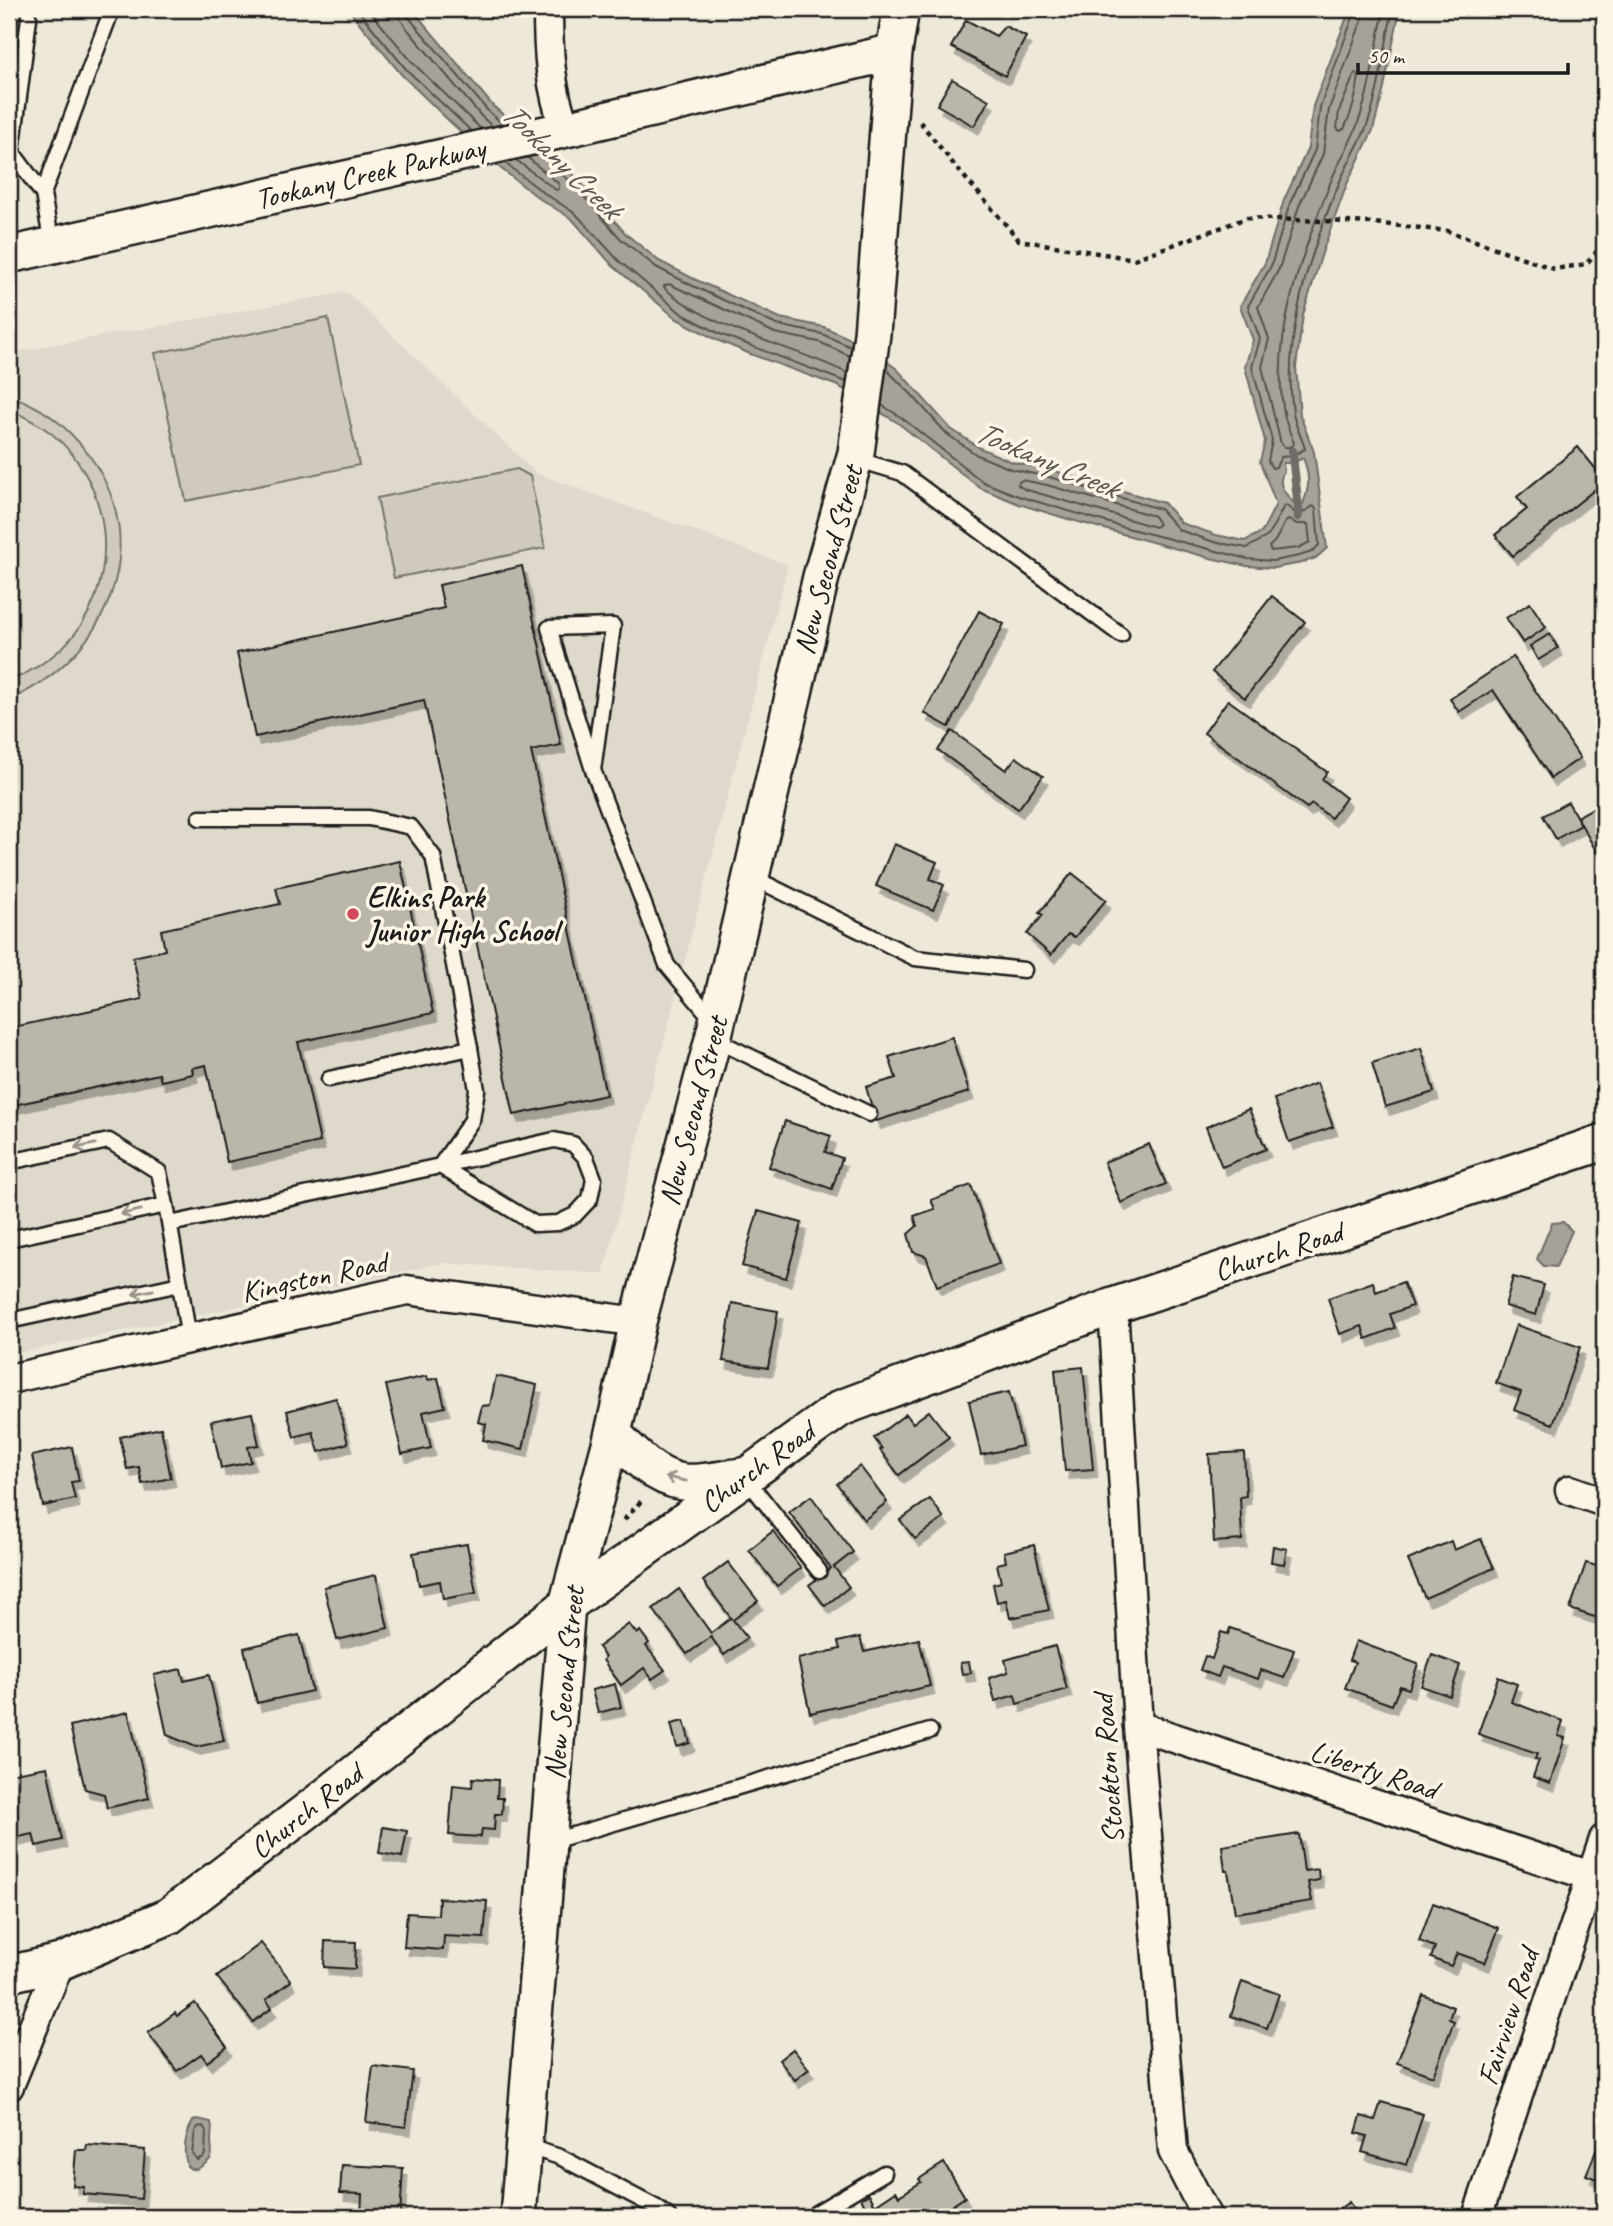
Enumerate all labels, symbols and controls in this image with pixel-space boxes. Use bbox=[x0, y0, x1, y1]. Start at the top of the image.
scale bar bbox=[1358, 32, 1568, 76]
text: 50 m bbox=[1368, 43, 1406, 69]
water label: Tookany Creek bbox=[493, 93, 634, 231]
street label: Tookany Creek Parkway bbox=[251, 127, 491, 218]
water label: Tookany Creek bbox=[969, 411, 1129, 510]
street label: New Second Street bbox=[785, 459, 872, 658]
place label: Elkins Park Junior High School bbox=[365, 878, 564, 950]
marker: Elkins Park Junior High School bbox=[345, 906, 361, 922]
street label: New Second Street bbox=[650, 1010, 737, 1209]
one-way arrow bbox=[74, 1139, 97, 1153]
one-way arrow bbox=[120, 1206, 143, 1220]
street label: Church Road bbox=[1209, 1211, 1351, 1290]
street label: Kingston Road bbox=[238, 1242, 394, 1311]
one-way arrow bbox=[132, 1286, 155, 1300]
street label: Church Road bbox=[692, 1410, 825, 1521]
one-way arrow bbox=[665, 1472, 688, 1485]
street label: New Second Street bbox=[535, 1582, 593, 1781]
street label: Stockton Road bbox=[1084, 1689, 1132, 1845]
street label: Liberty Road bbox=[1306, 1732, 1446, 1810]
street label: Church Road bbox=[242, 1753, 373, 1867]
street label: Fairview Road bbox=[1468, 1940, 1549, 2090]

